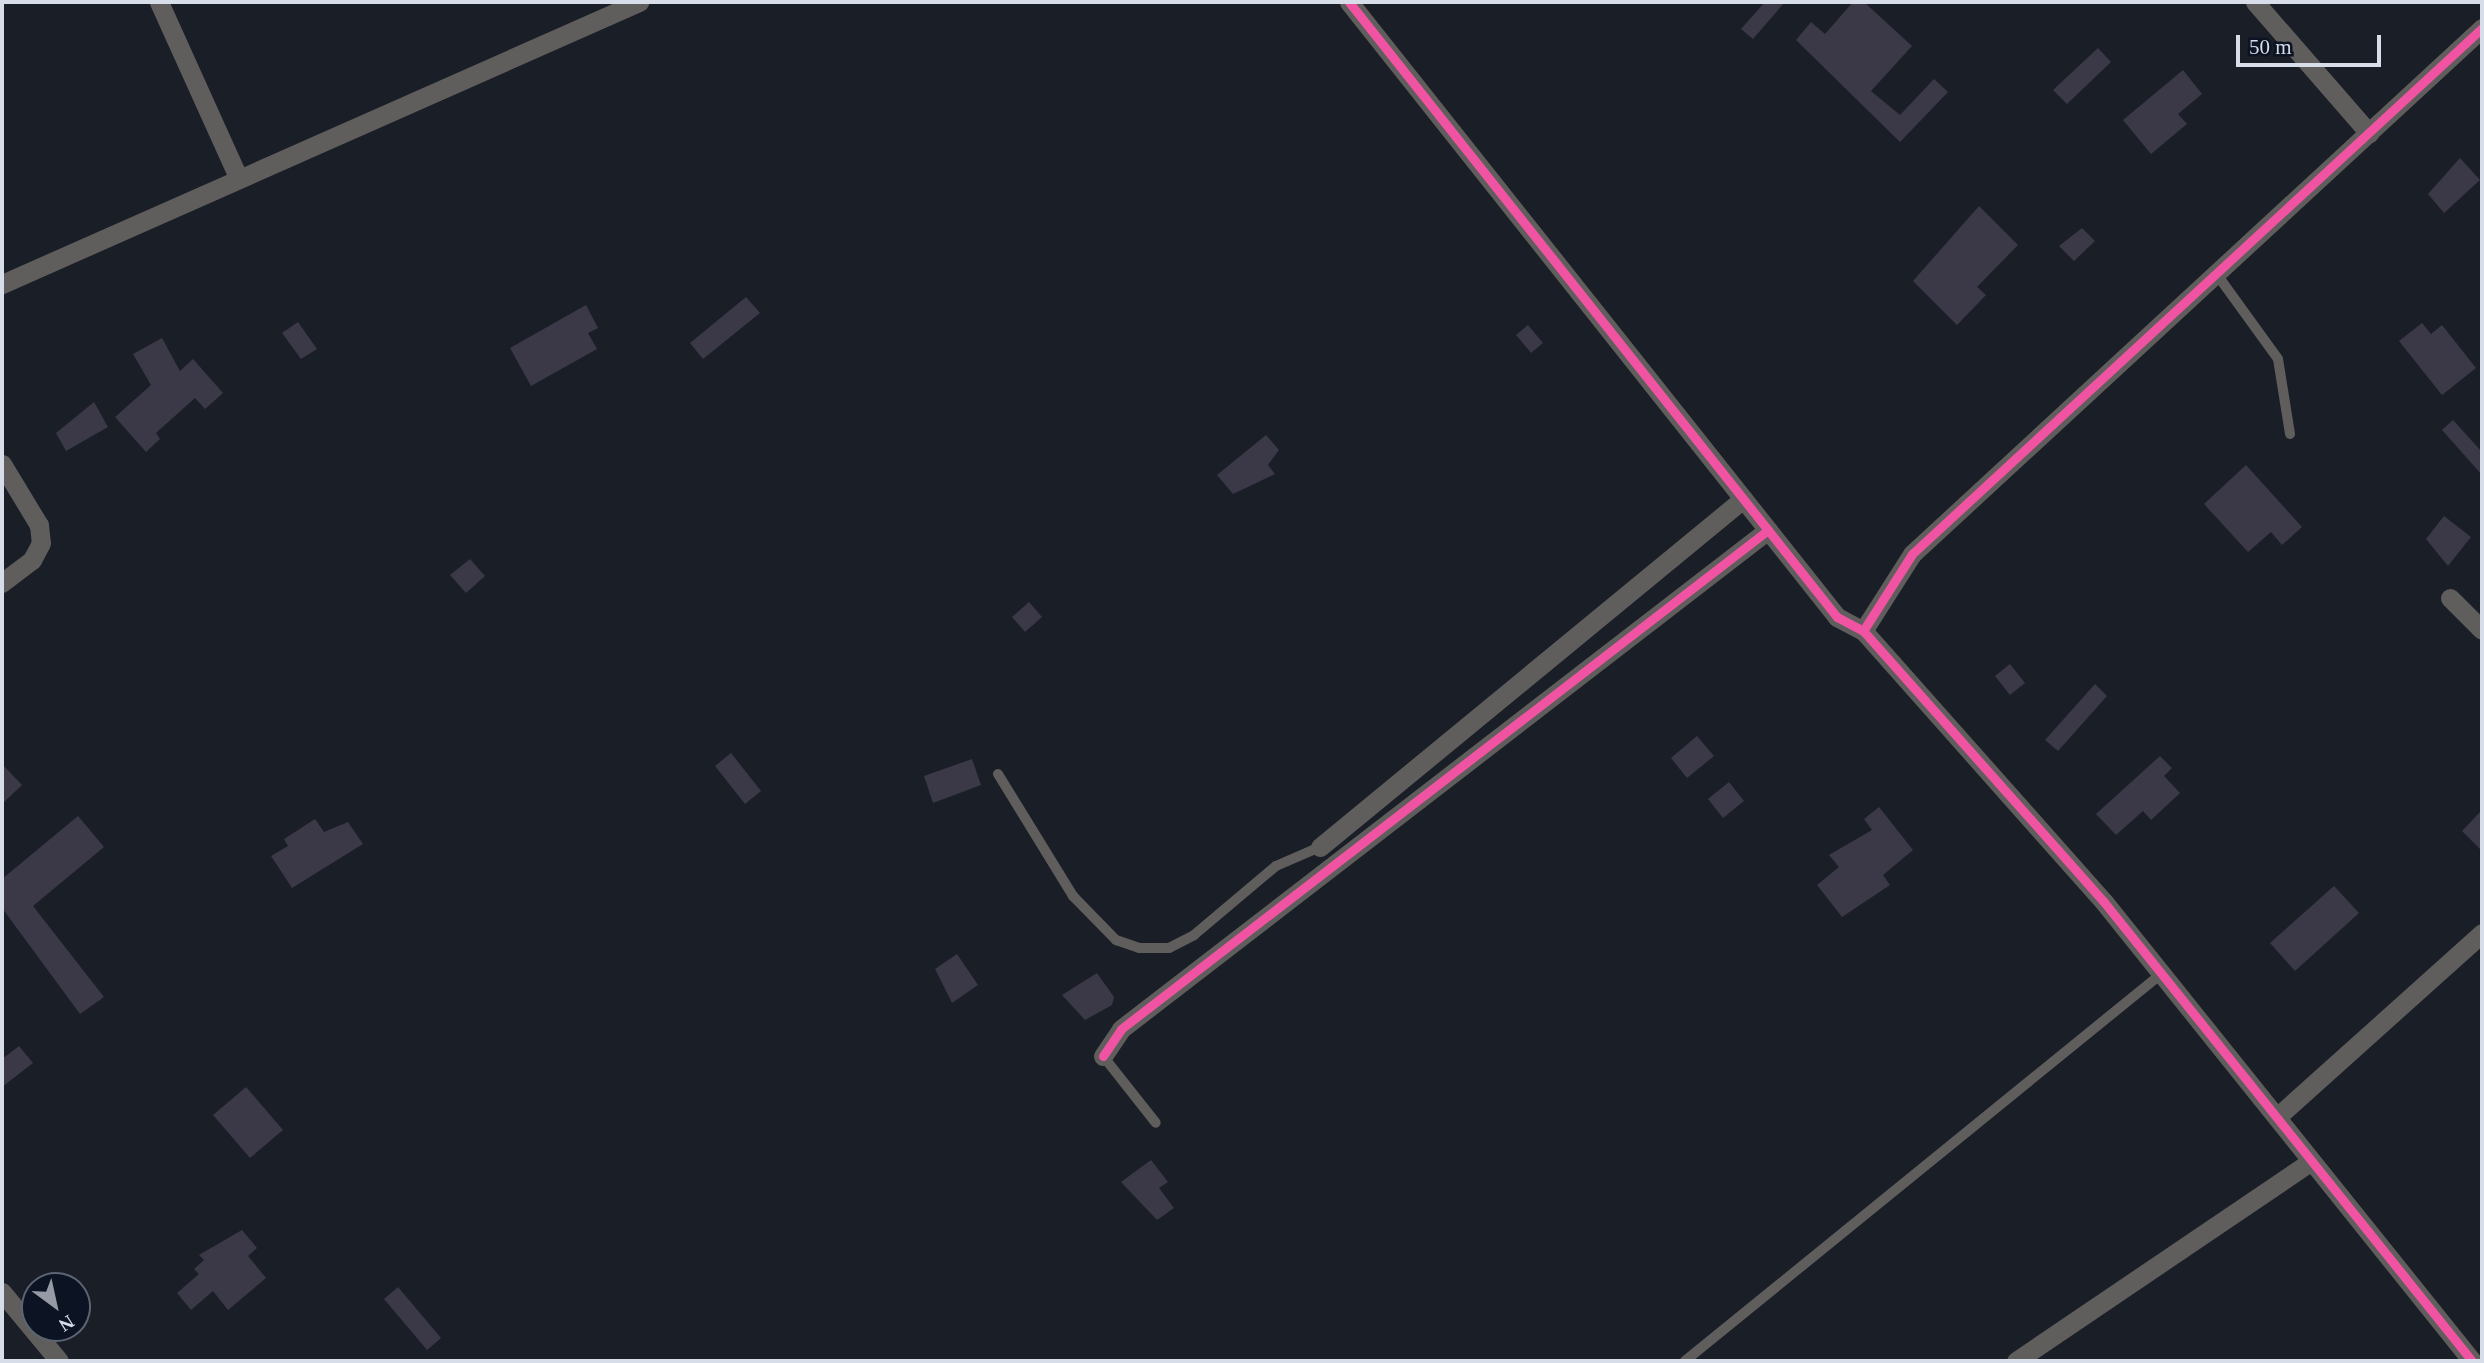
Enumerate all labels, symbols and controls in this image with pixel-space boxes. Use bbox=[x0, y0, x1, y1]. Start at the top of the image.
scale bar bbox=[2239, 21, 2384, 65]
text: 50 m bbox=[2249, 35, 2292, 59]
north arrow bbox=[21, 1272, 91, 1342]
text: N bbox=[55, 1311, 78, 1336]

